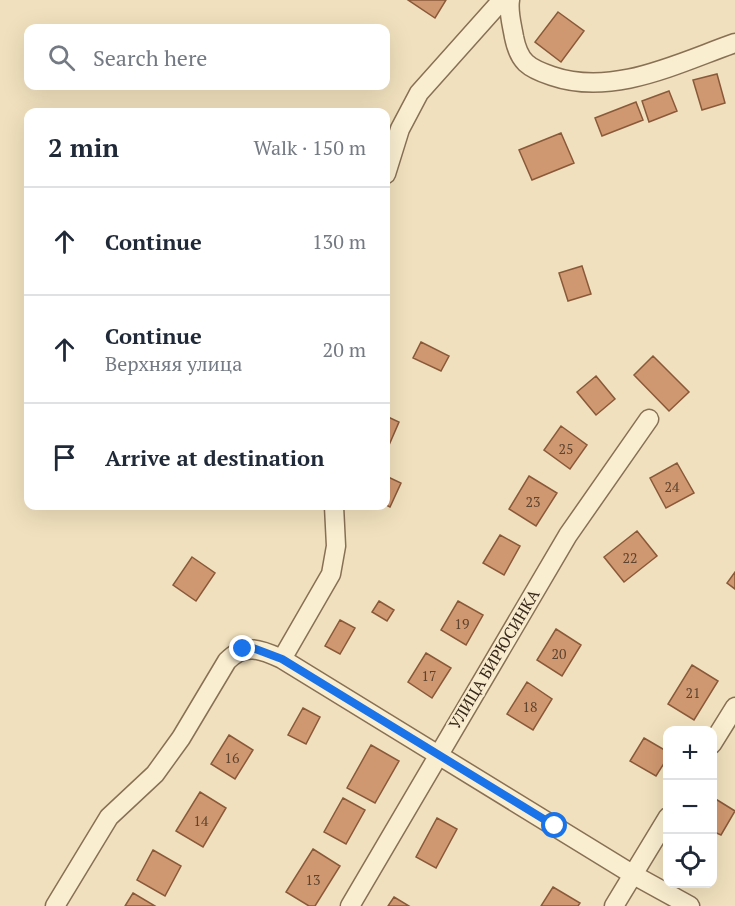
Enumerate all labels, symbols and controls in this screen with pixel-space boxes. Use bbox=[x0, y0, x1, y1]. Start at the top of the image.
search box bbox=[24, 24, 390, 90]
icon: search bbox=[45, 41, 78, 74]
text: Search here bbox=[93, 43, 207, 72]
text: 2 min bbox=[48, 130, 119, 164]
text: Walk · 150 m bbox=[254, 134, 366, 161]
icon: ahead bbox=[48, 225, 81, 258]
text: Continue bbox=[105, 227, 202, 256]
text: 130 m bbox=[312, 228, 366, 255]
text: Continue bbox=[105, 321, 202, 350]
icon: ahead bbox=[48, 333, 81, 366]
text: 20 m bbox=[323, 336, 366, 363]
text: Верхняя улица bbox=[105, 350, 242, 377]
house number: 25 bbox=[559, 439, 573, 458]
icon: arrive bbox=[48, 441, 81, 474]
text: Arrive at destination bbox=[105, 443, 324, 472]
house number: 24 bbox=[665, 477, 680, 496]
house number: 23 bbox=[526, 492, 540, 511]
house number: 22 bbox=[623, 548, 637, 567]
street label: УЛИЦА БИРЮСИНКА bbox=[443, 585, 545, 733]
house number: 19 bbox=[455, 614, 469, 633]
route end bbox=[229, 635, 255, 661]
house number: 20 bbox=[552, 644, 566, 663]
house number: 17 bbox=[422, 666, 436, 685]
house number: 21 bbox=[686, 683, 700, 702]
house number: 18 bbox=[523, 697, 537, 716]
map controls bbox=[663, 726, 717, 888]
button: + bbox=[663, 726, 717, 780]
house number: 16 bbox=[225, 748, 240, 767]
button: − bbox=[663, 780, 717, 834]
house number: 14 bbox=[194, 811, 209, 830]
route start bbox=[541, 812, 567, 838]
button: locate bbox=[663, 834, 717, 888]
house number: 13 bbox=[306, 870, 320, 889]

